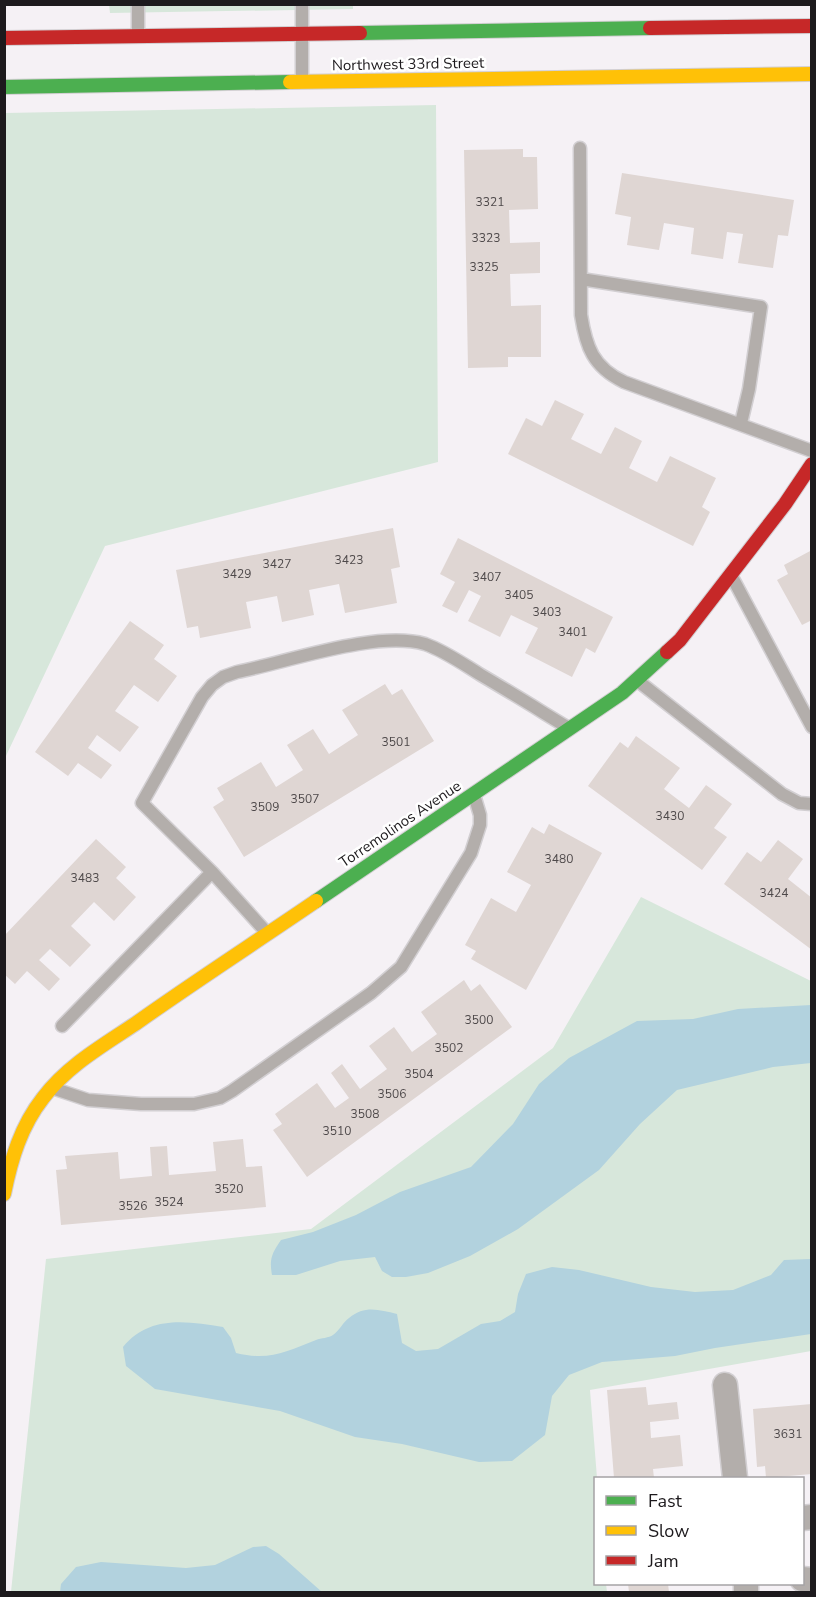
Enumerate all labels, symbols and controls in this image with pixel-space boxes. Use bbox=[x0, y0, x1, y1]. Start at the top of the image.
street label: Northwest 33rd Street bbox=[332, 53, 485, 75]
house number: 3321 bbox=[476, 194, 504, 210]
house number: 3323 bbox=[472, 230, 500, 246]
house number: 3325 bbox=[470, 259, 498, 275]
house number: 3423 bbox=[335, 552, 363, 568]
house number: 3427 bbox=[263, 556, 291, 572]
house number: 3429 bbox=[223, 566, 251, 582]
house number: 3407 bbox=[473, 569, 501, 585]
house number: 3405 bbox=[505, 587, 533, 603]
house number: 3403 bbox=[533, 604, 561, 620]
house number: 3401 bbox=[559, 624, 587, 640]
house number: 3501 bbox=[382, 734, 410, 750]
street label: Torremolinos Avenue bbox=[335, 776, 465, 872]
house number: 3507 bbox=[291, 791, 319, 807]
house number: 3509 bbox=[251, 799, 279, 815]
house number: 3430 bbox=[656, 808, 684, 824]
house number: 3480 bbox=[545, 851, 573, 867]
house number: 3483 bbox=[71, 870, 99, 886]
house number: 3424 bbox=[760, 885, 788, 901]
house number: 3500 bbox=[465, 1012, 493, 1028]
house number: 3502 bbox=[435, 1040, 463, 1056]
house number: 3504 bbox=[405, 1066, 433, 1082]
house number: 3506 bbox=[378, 1086, 406, 1102]
house number: 3508 bbox=[351, 1106, 379, 1122]
house number: 3510 bbox=[323, 1123, 351, 1139]
house number: 3520 bbox=[215, 1181, 243, 1197]
house number: 3524 bbox=[155, 1194, 183, 1210]
house number: 3526 bbox=[119, 1198, 147, 1214]
house number: 3631 bbox=[774, 1426, 802, 1442]
legend bbox=[594, 1477, 804, 1585]
text: Fast bbox=[648, 1489, 683, 1513]
text: Slow bbox=[648, 1519, 689, 1543]
text: Jam bbox=[647, 1549, 679, 1573]

